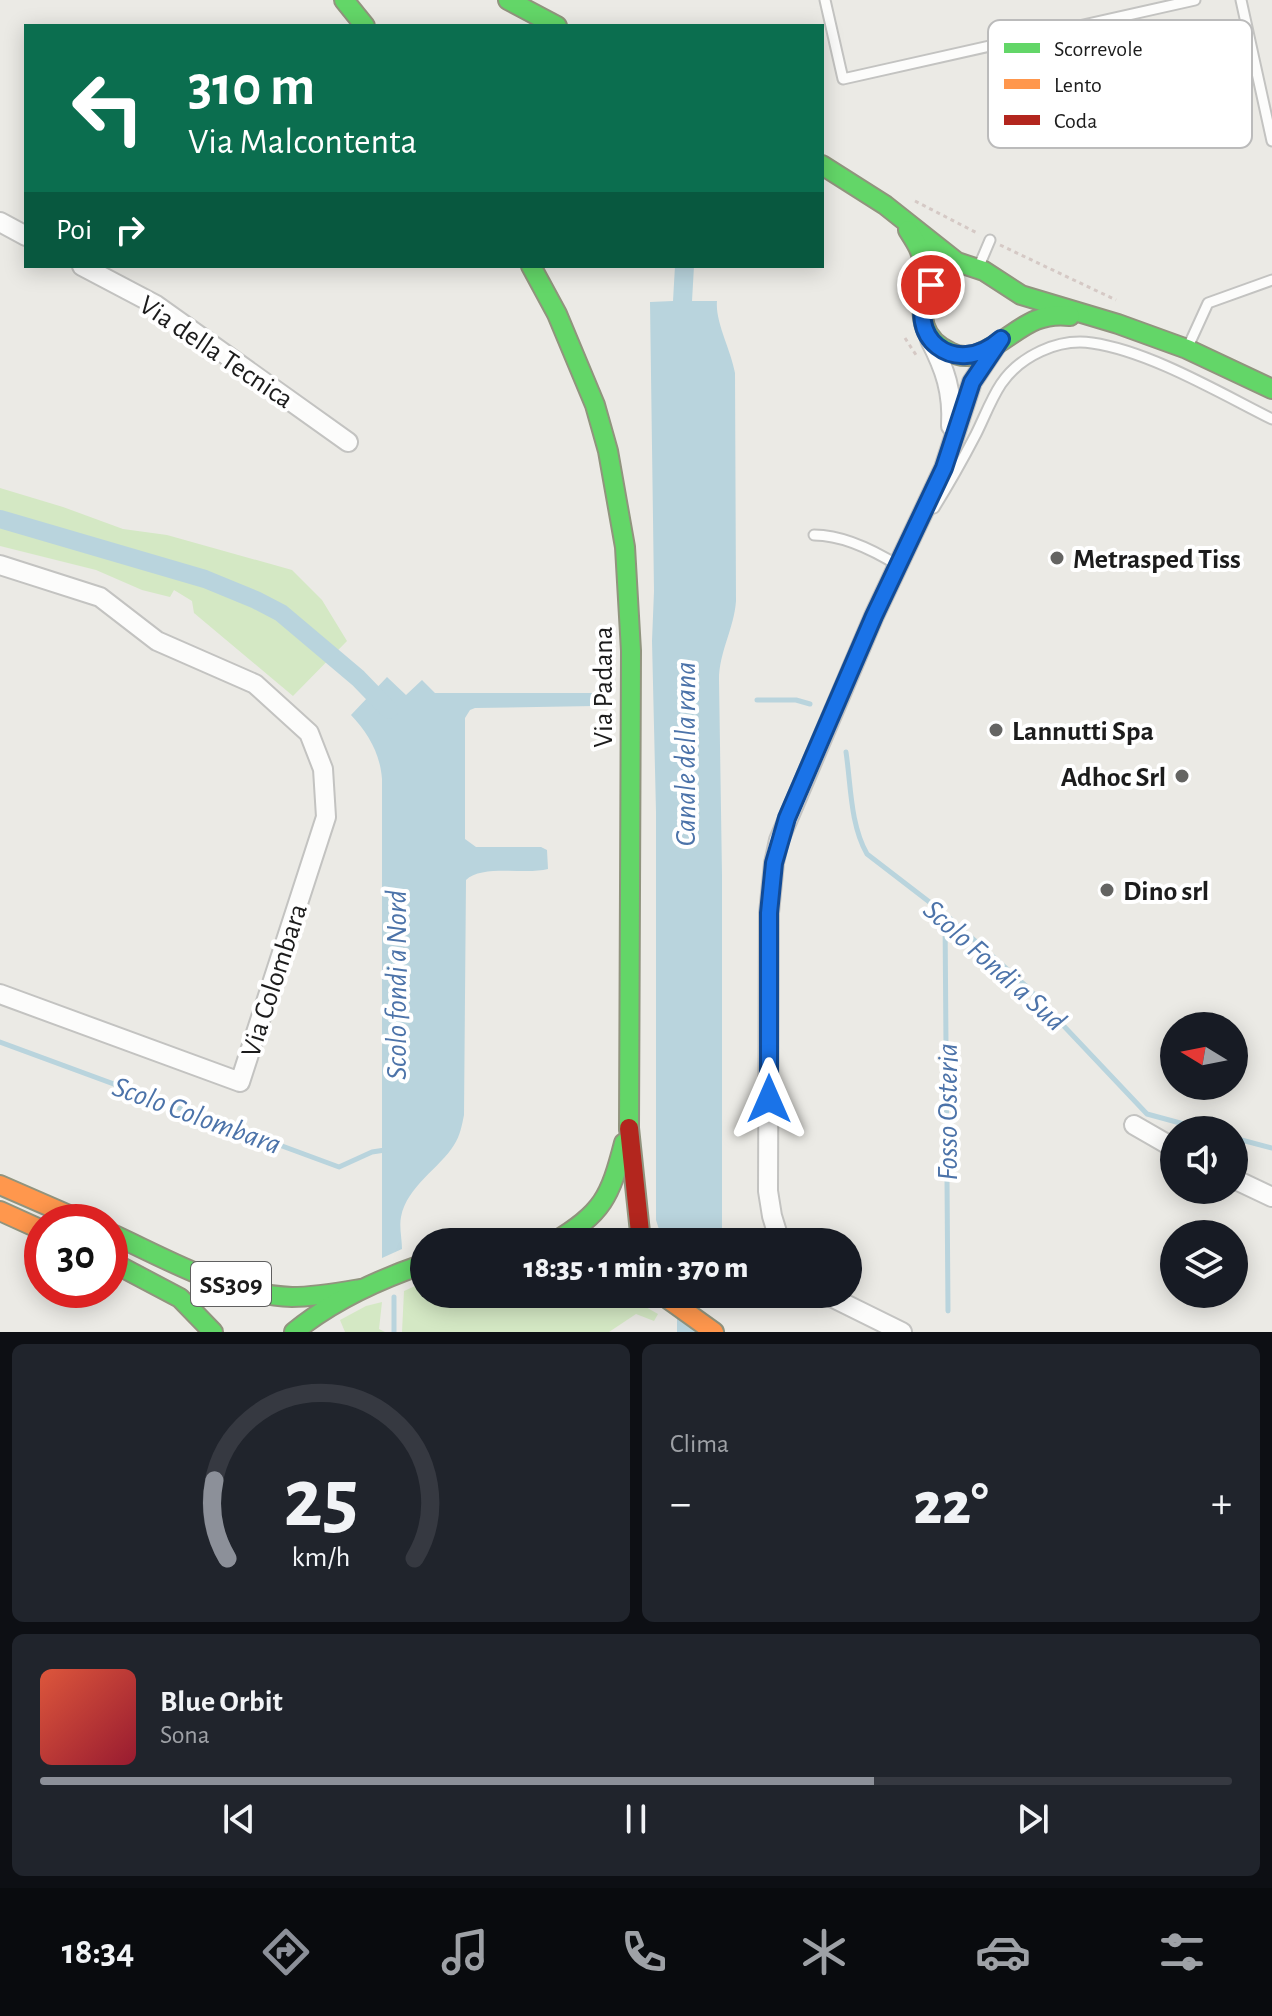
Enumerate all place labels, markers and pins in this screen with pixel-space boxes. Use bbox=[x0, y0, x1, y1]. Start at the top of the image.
pin bbox=[897, 251, 965, 319]
place label: Metrasped Tiss bbox=[1073, 546, 1241, 574]
marker: Metrasped Tiss bbox=[1048, 549, 1066, 567]
place label: Lannutti Spa bbox=[1012, 718, 1154, 746]
marker: Lannutti Spa bbox=[987, 721, 1005, 739]
place label: Adhoc Srl bbox=[1061, 764, 1166, 792]
marker: Adhoc Srl bbox=[1173, 767, 1191, 785]
place label: Dino srl bbox=[1123, 878, 1209, 906]
marker: Dino srl bbox=[1098, 881, 1116, 899]

